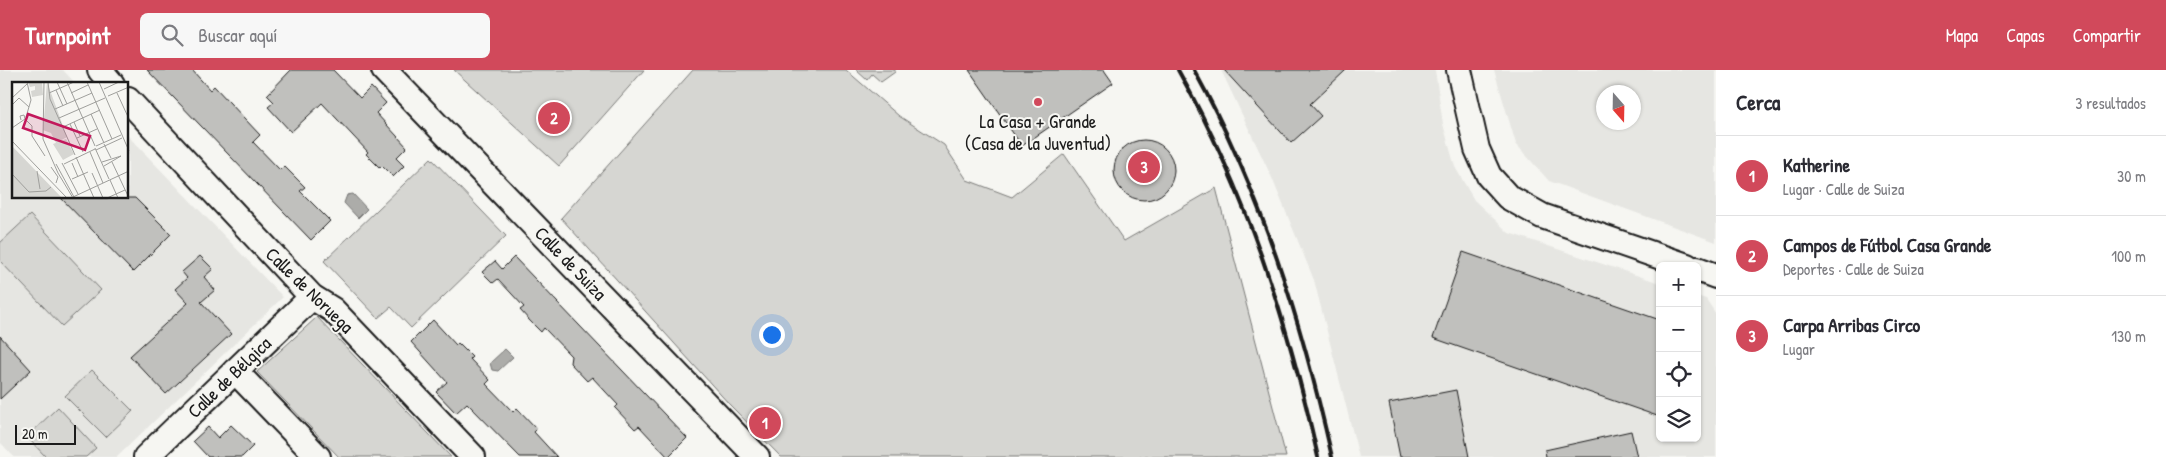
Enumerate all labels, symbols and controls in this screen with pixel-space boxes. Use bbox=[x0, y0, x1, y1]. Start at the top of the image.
search box bbox=[140, 13, 490, 58]
text: Turnpoint bbox=[25, 19, 110, 51]
icon: search bbox=[158, 21, 186, 49]
text: Buscar aquí bbox=[198, 22, 278, 48]
text: Mapa bbox=[1946, 23, 1978, 48]
text: Capas bbox=[2006, 23, 2045, 48]
text: Compartir bbox=[2073, 23, 2141, 48]
inset map bbox=[12, 82, 129, 199]
north arrow bbox=[1596, 85, 1641, 130]
text: Cerca bbox=[1736, 88, 1780, 117]
text: 3 resultados bbox=[2075, 92, 2146, 114]
marker: La Casa + Grande (Casa de la Juventud) bbox=[1032, 96, 1044, 108]
pin: 2 bbox=[538, 99, 570, 137]
place label: La Casa + Grande (Casa de la Juventud) bbox=[965, 108, 1111, 156]
pin: 3 bbox=[1128, 148, 1160, 186]
text: Katherine bbox=[1783, 152, 1850, 178]
text: 1 bbox=[1749, 165, 1755, 187]
text: 30 m bbox=[2117, 165, 2146, 187]
text: Lugar · Calle de Suiza bbox=[1783, 178, 1904, 200]
street label: Calle de Suiza bbox=[529, 220, 613, 306]
text: Campos de Fútbol Casa Grande bbox=[1783, 232, 1991, 258]
street label: Calle de Noruega bbox=[260, 241, 360, 339]
text: 2 bbox=[1748, 245, 1756, 267]
text: 100 m bbox=[2111, 245, 2146, 267]
text: Deportes · Calle de Suiza bbox=[1783, 258, 1924, 280]
map controls bbox=[1656, 262, 1701, 442]
button: + bbox=[1656, 262, 1701, 307]
button: − bbox=[1656, 307, 1701, 352]
text: Carpa Arribas Circo bbox=[1783, 312, 1920, 338]
your location bbox=[759, 322, 785, 348]
text: 3 bbox=[1748, 325, 1756, 347]
text: 130 m bbox=[2111, 325, 2146, 347]
street label: Calle de Bélgica bbox=[181, 330, 277, 424]
text: Lugar bbox=[1783, 338, 1815, 360]
button: locate bbox=[1656, 352, 1701, 397]
button: layers bbox=[1656, 397, 1701, 442]
pin: 1 bbox=[749, 404, 781, 442]
scale bar bbox=[15, 422, 76, 445]
text: 20 m bbox=[22, 424, 48, 443]

